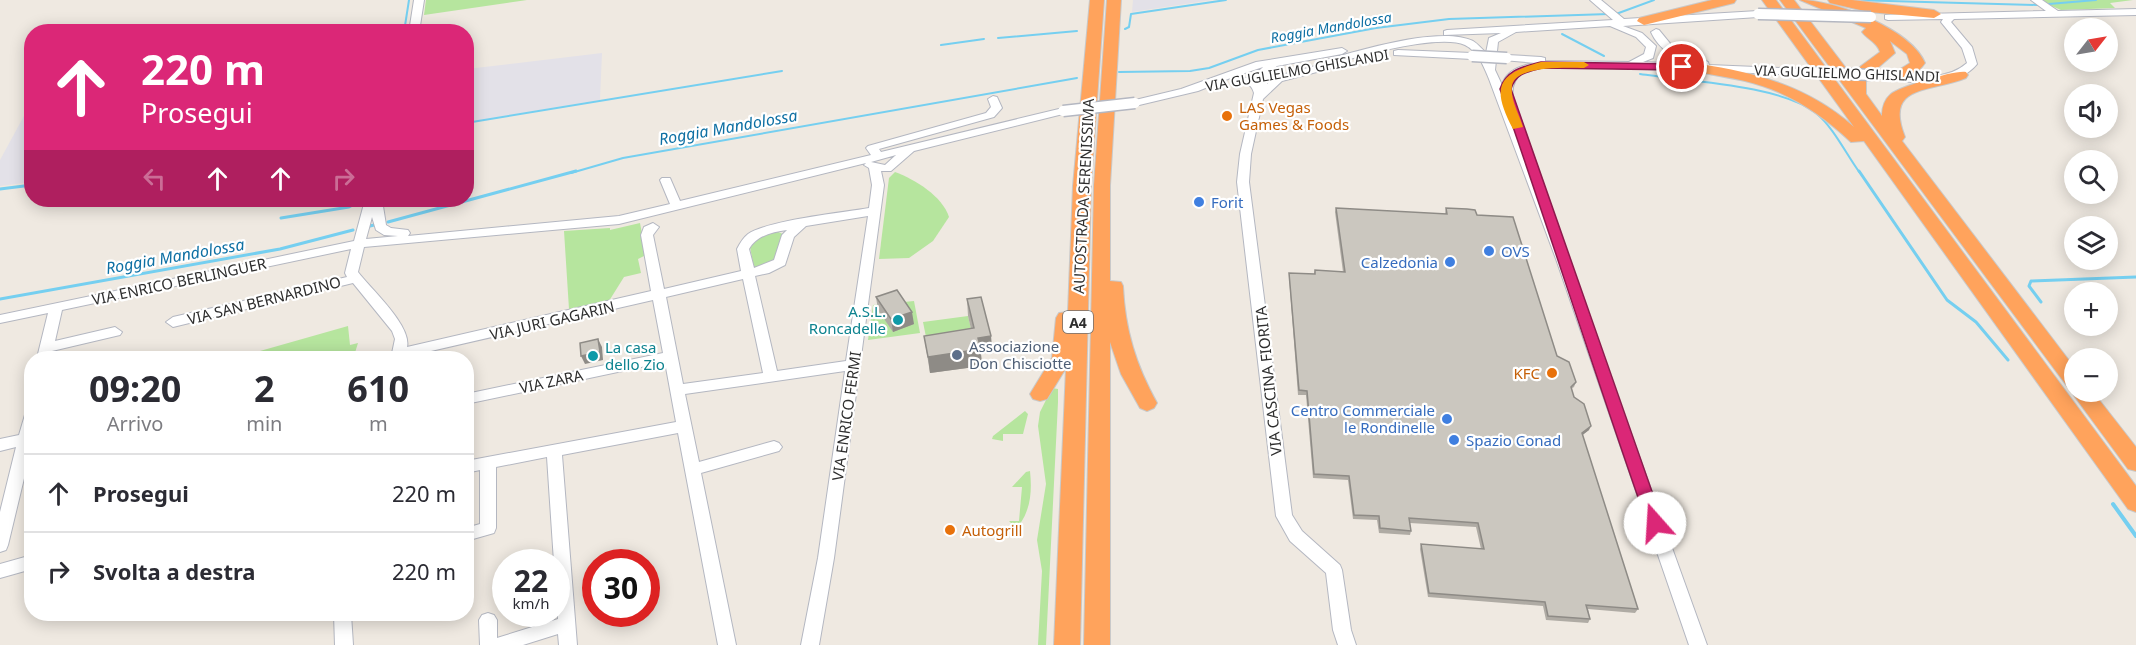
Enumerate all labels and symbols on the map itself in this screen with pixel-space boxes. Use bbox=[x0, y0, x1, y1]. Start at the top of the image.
water label: Roggia Mandolossa bbox=[1269, 7, 1393, 47]
north arrow bbox=[2064, 18, 2118, 72]
pin bbox=[1656, 41, 1707, 92]
street label: VIA GUGLIELMO GHISLANDI bbox=[1204, 44, 1390, 95]
street label: VIA GUGLIELMO GHISLANDI bbox=[1754, 60, 1940, 86]
place label: LAS Vegas Games & Foods bbox=[1239, 97, 1349, 134]
street label: AUTOSTRADA SERENISSIMA bbox=[1068, 98, 1098, 294]
water label: Roggia Mandolossa bbox=[657, 104, 799, 150]
marker: LAS Vegas Games & Foods bbox=[1220, 109, 1234, 123]
place label: Forit bbox=[1211, 192, 1244, 212]
marker: Forit bbox=[1192, 195, 1206, 209]
water label: Roggia Mandolossa bbox=[104, 233, 246, 279]
place label: OVS bbox=[1501, 241, 1530, 261]
marker: OVS bbox=[1482, 244, 1496, 258]
place label: Calzedonia bbox=[1361, 252, 1438, 272]
street label: VIA ENRICO BERLINGUER bbox=[90, 253, 269, 309]
marker: Calzedonia bbox=[1443, 255, 1457, 269]
street label: VIA SAN BERNARDINO bbox=[185, 271, 343, 329]
street label: VIA JURI GAGARIN bbox=[488, 296, 616, 344]
place label: A.S.L. Roncadelle bbox=[809, 301, 886, 338]
street label: VIA CASCINA FIORITA bbox=[1250, 305, 1286, 457]
road number: A4 bbox=[1063, 311, 1093, 333]
marker: A.S.L. Roncadelle bbox=[891, 313, 905, 327]
place label: Associazione Don Chisciotte bbox=[969, 336, 1071, 373]
place label: La casa dello Zio bbox=[605, 337, 665, 374]
marker: Associazione Don Chisciotte bbox=[950, 348, 964, 362]
marker: La casa dello Zio bbox=[586, 349, 600, 363]
street label: VIA ENRICO FERMI bbox=[827, 350, 865, 482]
place label: KFC bbox=[1513, 363, 1541, 383]
street label: VIA ZARA bbox=[517, 364, 585, 398]
marker: KFC bbox=[1545, 366, 1559, 380]
place label: Centro Commerciale le Rondinelle bbox=[1291, 400, 1435, 437]
marker: Centro Commerciale le Rondinelle bbox=[1440, 412, 1454, 426]
place label: Spazio Conad bbox=[1466, 430, 1561, 450]
marker: Spazio Conad bbox=[1447, 433, 1461, 447]
position arrow bbox=[1623, 491, 1687, 555]
place label: Autogrill bbox=[962, 520, 1022, 540]
marker: Autogrill bbox=[943, 523, 957, 537]
speed limit sign: 30 bbox=[582, 549, 660, 627]

